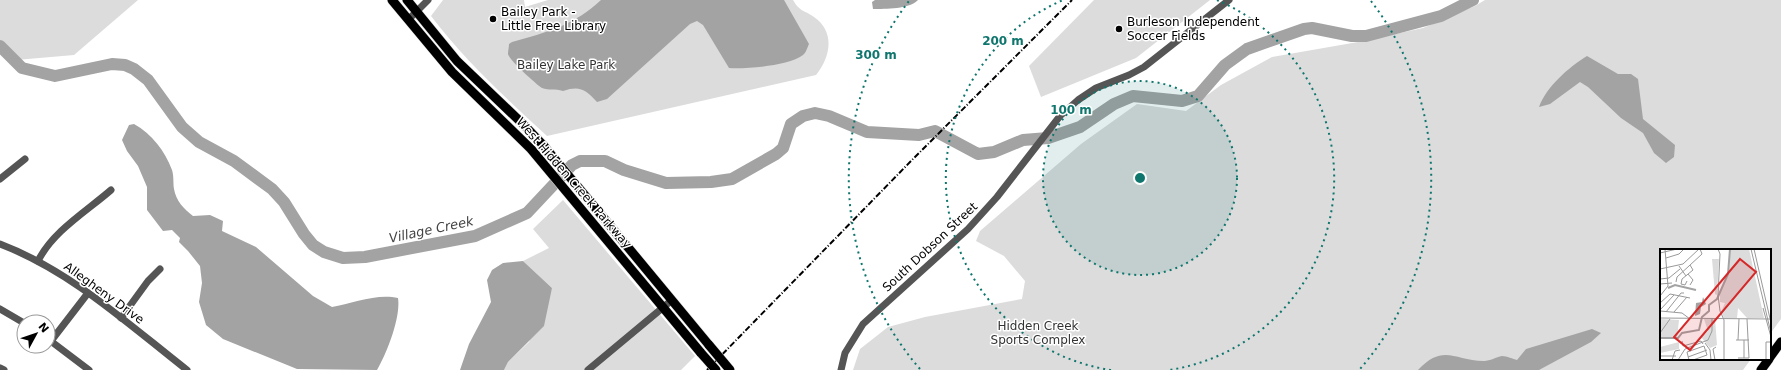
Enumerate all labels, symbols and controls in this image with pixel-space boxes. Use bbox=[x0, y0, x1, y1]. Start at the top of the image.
place label: Bailey Park - Little Free Library bbox=[501, 5, 606, 33]
marker: Bailey Park - Little Free Library bbox=[488, 14, 498, 24]
place label: Burleson Independent Soccer Fields bbox=[1127, 15, 1260, 43]
marker: Burleson Independent Soccer Fields bbox=[1114, 24, 1124, 34]
text: 200 m bbox=[982, 34, 1024, 48]
text: 300 m bbox=[855, 48, 897, 62]
park label: Bailey Lake Park bbox=[517, 58, 615, 72]
text: 100 m bbox=[1050, 103, 1092, 117]
street label: West Hidden Creek Parkway bbox=[513, 115, 635, 251]
centre of rings bbox=[1133, 171, 1147, 185]
street label: South Dobson Street bbox=[880, 199, 980, 295]
water label: Village Creek bbox=[387, 213, 475, 246]
inset map bbox=[1660, 249, 1771, 360]
street label: Allegheny Drive bbox=[61, 259, 147, 327]
north arrow bbox=[16, 314, 56, 354]
park label: Hidden Creek Sports Complex bbox=[991, 319, 1085, 347]
text: N bbox=[35, 320, 51, 336]

